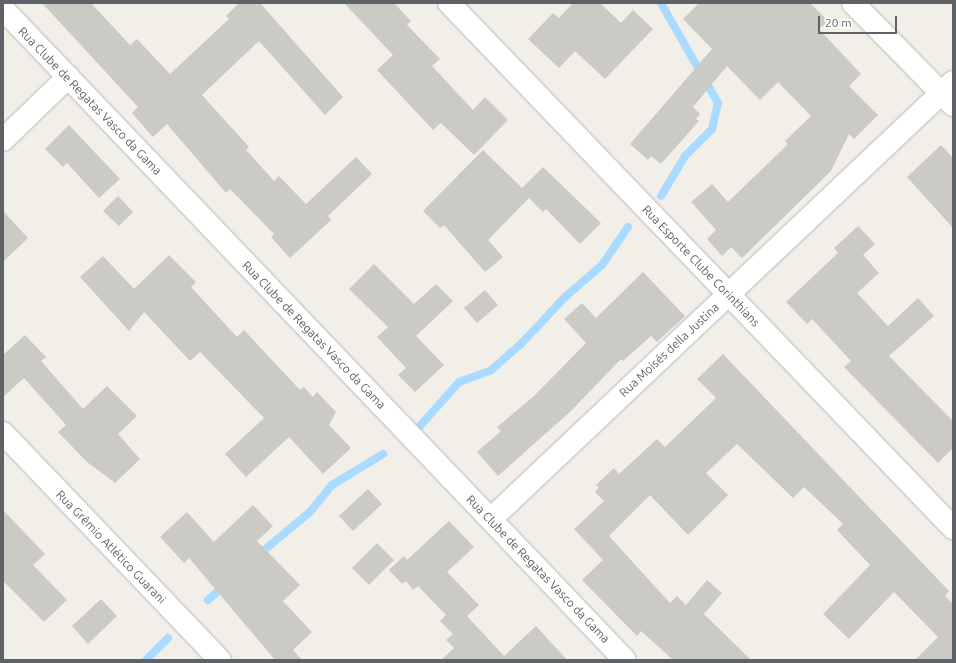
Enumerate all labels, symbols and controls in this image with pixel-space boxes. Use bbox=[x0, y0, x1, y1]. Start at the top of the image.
scale bar bbox=[820, 8, 899, 34]
text: 20 m bbox=[825, 16, 852, 29]
street label: Rua Clube de Regatas Vasco da Gama bbox=[15, 24, 165, 178]
street label: Rua Esporte Clube Corinthians bbox=[639, 202, 763, 330]
street label: Rua Clube de Regatas Vasco da Gama bbox=[239, 258, 389, 412]
street label: Rua Moisés della Justina bbox=[616, 300, 722, 400]
street label: Rua Grêmio Atlético Guarani bbox=[53, 487, 169, 607]
street label: Rua Clube de Regatas Vasco da Gama bbox=[463, 492, 613, 646]

